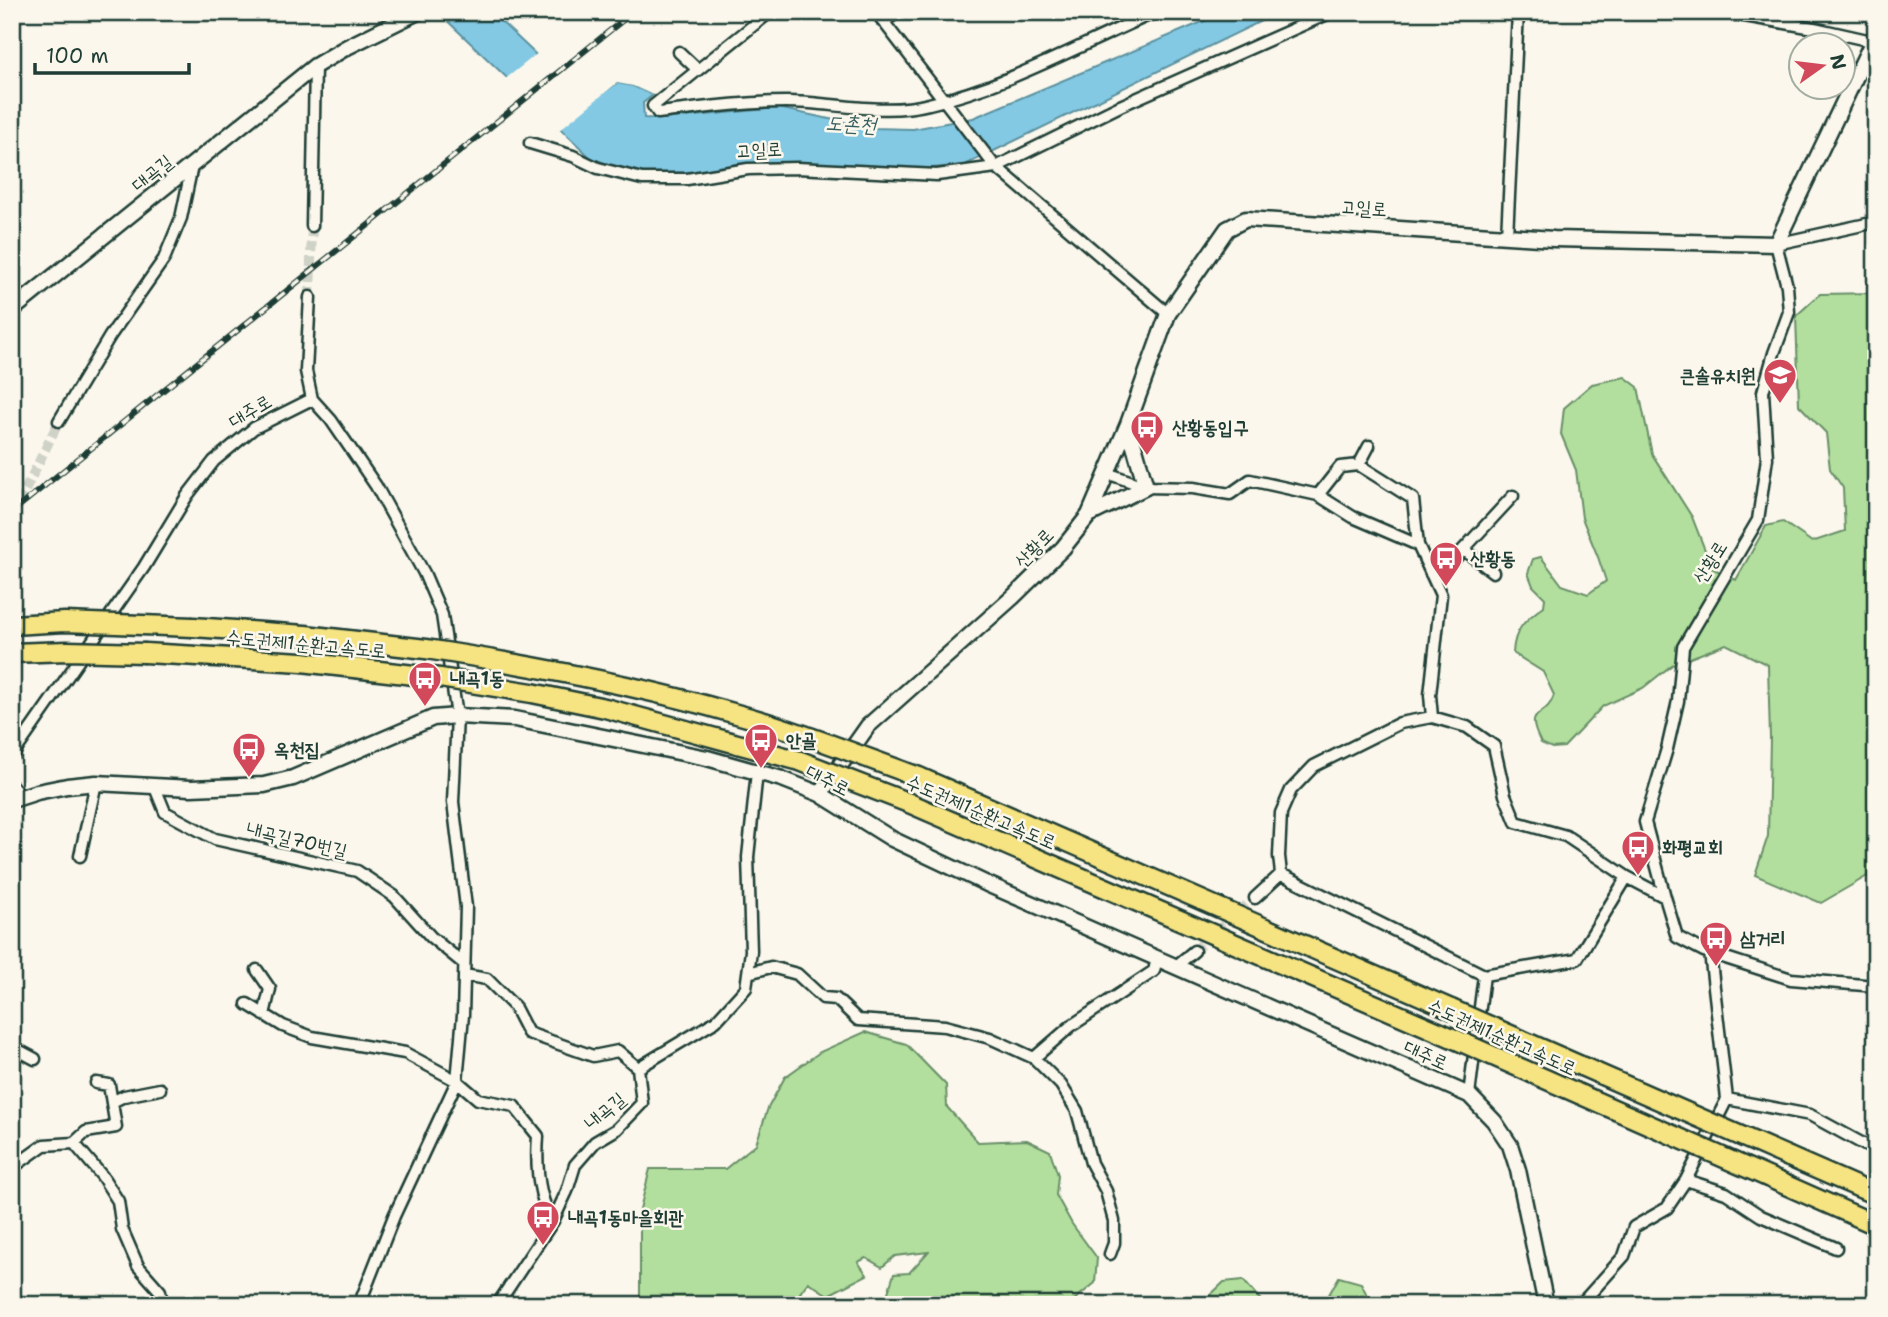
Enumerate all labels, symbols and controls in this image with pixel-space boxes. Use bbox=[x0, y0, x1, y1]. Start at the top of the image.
scale bar bbox=[35, 32, 189, 76]
north arrow bbox=[1786, 32, 1856, 102]
text: 100 m bbox=[46, 42, 109, 70]
text: N bbox=[1824, 52, 1852, 72]
water label: 도촌천 bbox=[825, 109, 879, 139]
street label: 고일로 bbox=[735, 136, 783, 164]
street label: 대곡길 bbox=[126, 149, 178, 197]
street label: 고일로 bbox=[1340, 194, 1388, 222]
school or university icon: 큰솔유치원 bbox=[1761, 356, 1799, 405]
place label: 큰솔유치원 bbox=[1680, 363, 1756, 388]
street label: 대주로 bbox=[224, 388, 276, 434]
bus stop icon: 산황동입구 bbox=[1128, 408, 1166, 457]
place label: 산황동입구 bbox=[1172, 415, 1248, 440]
street label: 산황로 bbox=[1009, 523, 1059, 573]
street label: 산황로 bbox=[1687, 536, 1733, 588]
bus stop icon: 산황동 bbox=[1427, 539, 1465, 588]
place label: 산황동 bbox=[1470, 546, 1516, 571]
street label: 수도권제1순환고속도로 bbox=[225, 625, 387, 663]
bus stop icon: 내곡1동 bbox=[406, 659, 444, 708]
place label: 내곡1동 bbox=[450, 666, 505, 691]
bus stop icon: 안골 bbox=[742, 721, 780, 770]
place label: 안골 bbox=[786, 728, 817, 753]
bus stop icon: 옥천집 bbox=[230, 730, 268, 779]
place label: 옥천집 bbox=[274, 737, 320, 762]
street label: 대주로 bbox=[802, 758, 854, 802]
street label: 수도권제1순환고속도로 bbox=[902, 769, 1060, 855]
street label: 내곡길70번길 bbox=[244, 816, 350, 864]
bus stop icon: 화평교회 bbox=[1619, 828, 1657, 877]
place label: 화평교회 bbox=[1662, 835, 1723, 860]
bus stop icon: 삼거리 bbox=[1697, 919, 1735, 968]
place label: 삼거리 bbox=[1740, 926, 1786, 951]
street label: 수도권제1순환고속도로 bbox=[1423, 993, 1581, 1081]
street label: 대주로 bbox=[1400, 1034, 1452, 1076]
street label: 내곡길 bbox=[579, 1087, 631, 1135]
bus stop icon: 내곡1동마을회관 bbox=[524, 1198, 562, 1247]
place label: 내곡1동마을회관 bbox=[568, 1205, 684, 1230]

